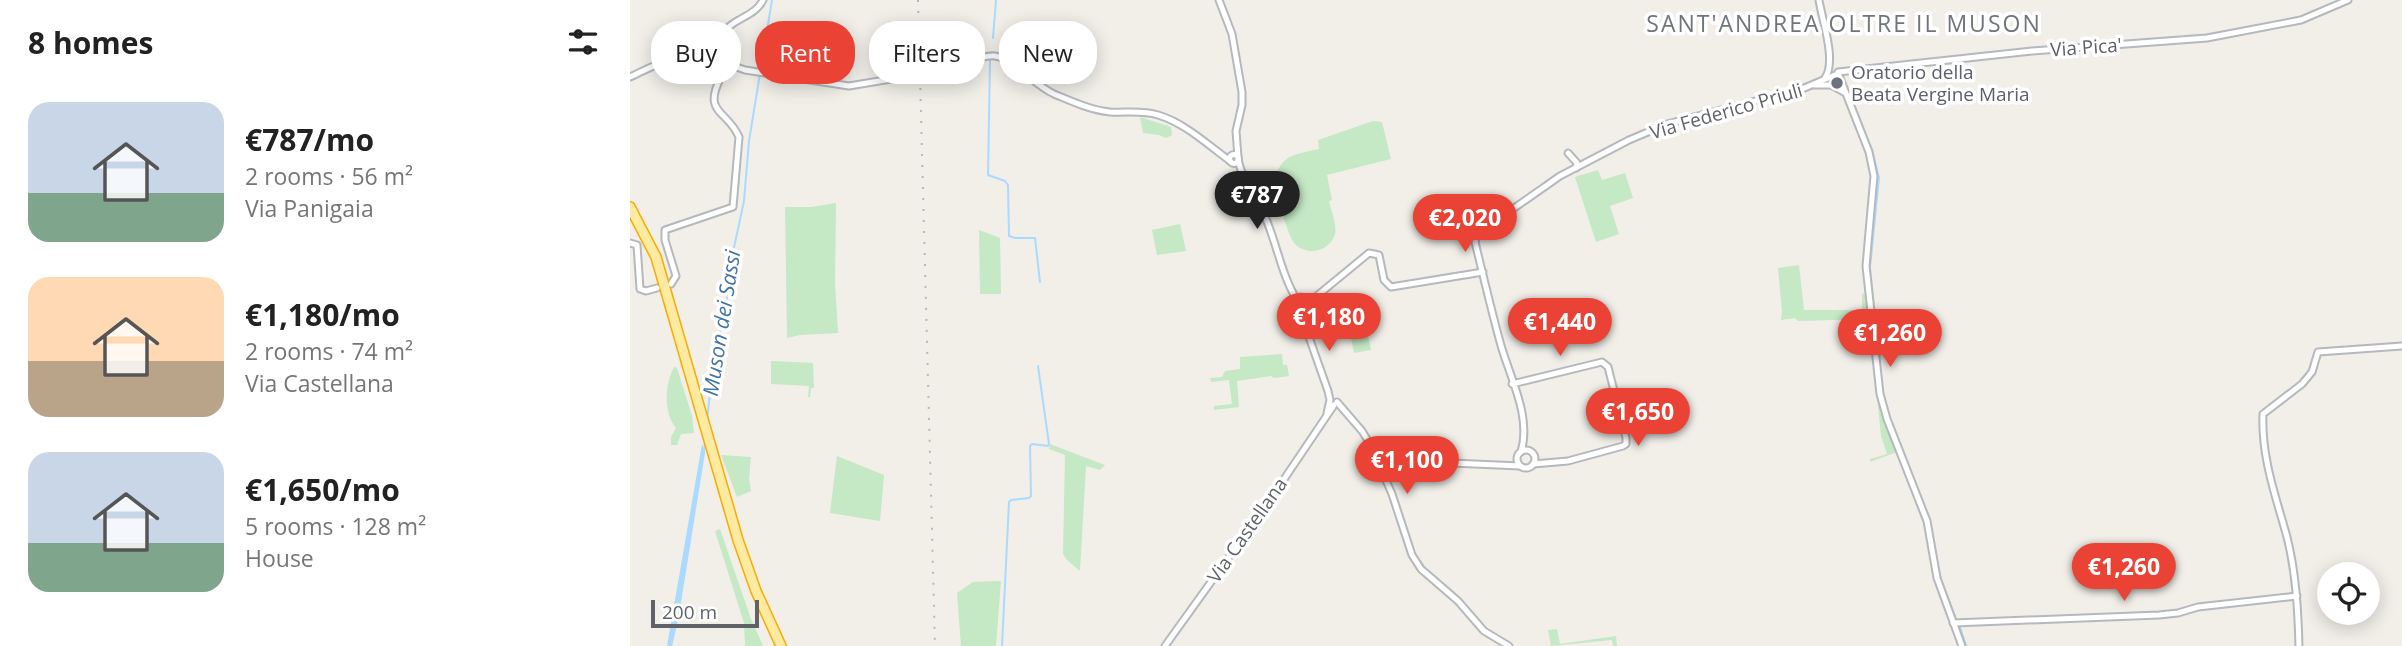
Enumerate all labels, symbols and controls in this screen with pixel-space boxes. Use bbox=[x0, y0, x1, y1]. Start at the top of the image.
district label: SANT'ANDREA OLTRE IL MUSON bbox=[1646, 7, 2042, 39]
chip: Buy bbox=[651, 21, 741, 84]
chip: Rent bbox=[755, 21, 855, 84]
chip: Filters bbox=[869, 21, 985, 84]
chip: New bbox=[999, 21, 1097, 84]
text: 8 homes bbox=[28, 22, 153, 63]
icon: filters bbox=[564, 23, 602, 61]
street label: Via Pica' bbox=[2049, 32, 2123, 62]
place label: Oratorio della Beata Vergine Maria bbox=[1851, 59, 2030, 107]
marker: Oratorio della Beata Vergine Maria bbox=[1829, 75, 1845, 91]
street label: Via Federico Priuli bbox=[1647, 77, 1805, 145]
text: €787/mo bbox=[245, 119, 374, 160]
icon: home bbox=[84, 130, 168, 214]
text: 2 rooms · 56 m² bbox=[245, 160, 413, 192]
pin: €787 bbox=[1216, 172, 1298, 231]
text: €787 bbox=[1231, 178, 1283, 210]
text: Via Panigaia bbox=[245, 192, 374, 224]
pin: €2,020 bbox=[1408, 194, 1522, 254]
text: €2,020 bbox=[1429, 201, 1501, 233]
water label: Muson dei Sassi bbox=[696, 247, 746, 398]
text: €1,180/mo bbox=[245, 294, 400, 335]
pin: €1,180 bbox=[1272, 294, 1386, 353]
pin: €1,440 bbox=[1503, 298, 1617, 358]
text: €1,180 bbox=[1293, 300, 1365, 332]
icon: home bbox=[84, 305, 168, 389]
text: €1,440 bbox=[1524, 305, 1596, 337]
pin: €1,260 bbox=[1833, 310, 1947, 369]
text: €1,260 bbox=[1854, 316, 1926, 348]
text: 2 rooms · 74 m² bbox=[245, 335, 413, 367]
text: Via Castellana bbox=[245, 367, 394, 399]
pin: €1,650 bbox=[1581, 388, 1695, 448]
text: €1,650 bbox=[1602, 395, 1674, 427]
pin: €1,100 bbox=[1350, 436, 1464, 496]
text: €1,100 bbox=[1371, 443, 1443, 475]
text: €1,650/mo bbox=[245, 469, 400, 510]
street label: Via Castellana bbox=[1201, 472, 1293, 588]
icon: home bbox=[84, 480, 168, 564]
text: 5 rooms · 128 m² bbox=[245, 510, 426, 542]
text: House bbox=[245, 542, 314, 574]
pin: €1,260 bbox=[2067, 544, 2181, 603]
text: €1,260 bbox=[2088, 550, 2160, 582]
map controls bbox=[2317, 562, 2380, 625]
button: locate bbox=[2317, 562, 2380, 625]
scale bar bbox=[651, 597, 760, 629]
text: 200 m bbox=[662, 599, 717, 625]

